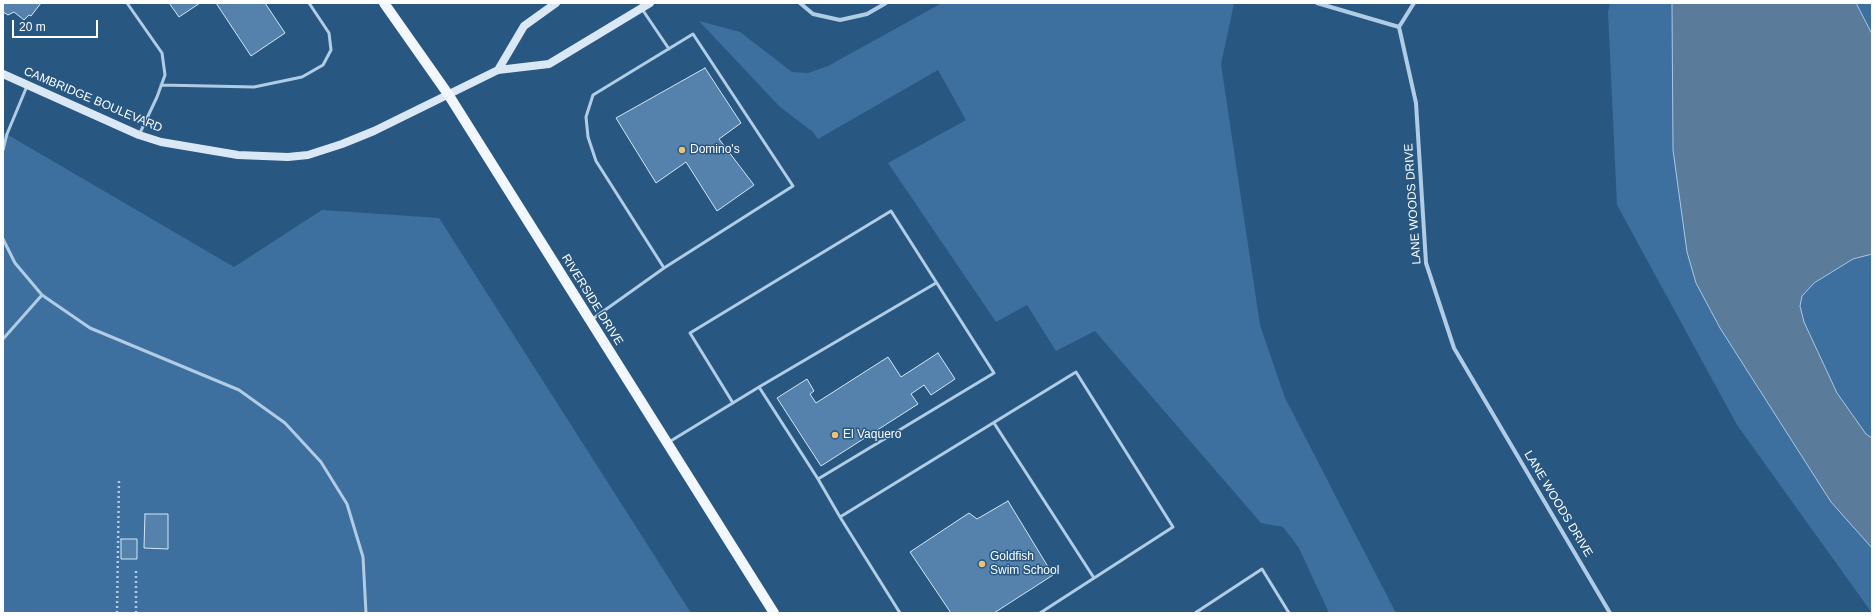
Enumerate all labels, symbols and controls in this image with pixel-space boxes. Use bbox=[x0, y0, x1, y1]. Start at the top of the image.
scale bar bbox=[14, 12, 100, 38]
text: 20 m bbox=[19, 20, 46, 34]
street label: CAMBRIDGE BOULEVARD bbox=[22, 64, 164, 136]
place label: Domino's bbox=[690, 143, 740, 157]
street label: LANE WOODS DRIVE bbox=[1402, 143, 1424, 265]
marker: Domino's bbox=[677, 145, 687, 155]
street label: RIVERSIDE DRIVE bbox=[558, 252, 626, 348]
place label: El Vaquero bbox=[843, 428, 901, 442]
marker: El Vaquero bbox=[830, 430, 840, 440]
street label: LANE WOODS DRIVE bbox=[1521, 448, 1595, 560]
place label: Goldfish Swim School bbox=[990, 550, 1059, 578]
marker: Goldfish Swim School bbox=[977, 559, 987, 569]

